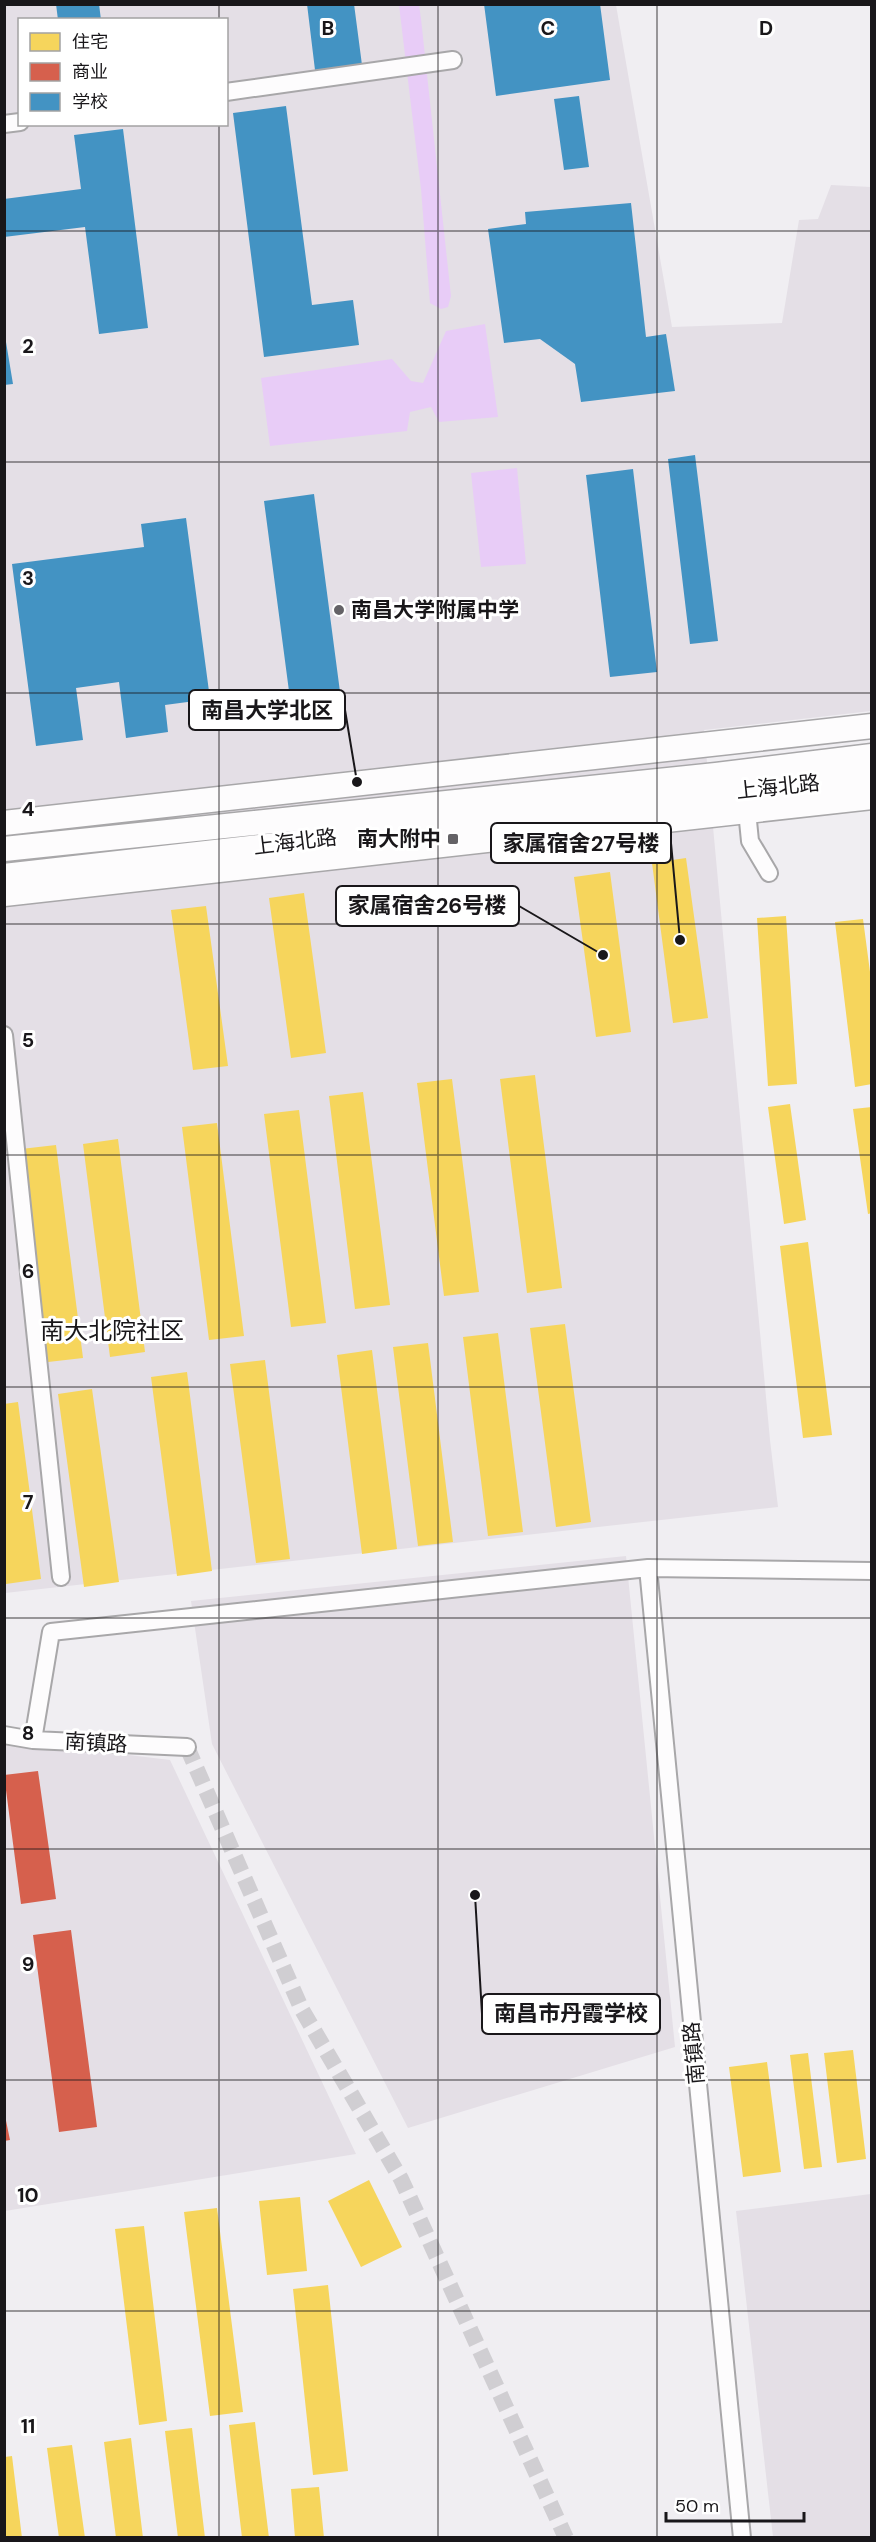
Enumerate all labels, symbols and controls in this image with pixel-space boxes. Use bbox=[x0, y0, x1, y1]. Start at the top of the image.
text: B bbox=[322, 15, 334, 41]
text: C bbox=[541, 15, 555, 41]
text: D bbox=[759, 15, 773, 41]
legend bbox=[18, 18, 228, 126]
text: 住宅 bbox=[72, 30, 108, 54]
text: 商业 bbox=[72, 60, 108, 84]
text: 学校 bbox=[72, 90, 108, 114]
text: 2 bbox=[22, 333, 34, 359]
text: 3 bbox=[22, 565, 34, 591]
place label: 南昌大学附属中学 bbox=[351, 596, 519, 624]
marker: 南昌大学附属中学 bbox=[332, 603, 346, 617]
callout: 南昌大学北区 bbox=[189, 690, 345, 730]
text: 南昌大学北区 bbox=[201, 696, 333, 725]
street label: 上海北路 bbox=[735, 769, 821, 805]
text: 4 bbox=[22, 796, 35, 822]
street label: 上海北路 bbox=[252, 823, 338, 861]
callout: 家属宿舍27号楼 bbox=[491, 823, 671, 863]
place label: 南大附中 bbox=[357, 825, 441, 853]
text: 家属宿舍27号楼 bbox=[503, 829, 659, 858]
marker: 南大附中 bbox=[446, 832, 460, 846]
callout: 家属宿舍26号楼 bbox=[336, 886, 519, 926]
text: 家属宿舍26号楼 bbox=[348, 891, 506, 920]
text: 5 bbox=[22, 1027, 34, 1053]
text: 6 bbox=[22, 1258, 34, 1284]
district label: 南大北院社区 bbox=[40, 1315, 184, 1346]
text: 7 bbox=[23, 1489, 34, 1515]
text: 8 bbox=[22, 1720, 34, 1746]
street label: 南镇路 bbox=[64, 1727, 128, 1759]
text: 9 bbox=[22, 1951, 34, 1977]
callout: 南昌市丹霞学校 bbox=[482, 1994, 660, 2034]
text: 南昌市丹霞学校 bbox=[494, 1999, 648, 2028]
street label: 南镇路 bbox=[677, 2020, 711, 2086]
text: 10 bbox=[17, 2182, 39, 2208]
text: 11 bbox=[21, 2413, 35, 2439]
scale bar bbox=[666, 2485, 804, 2523]
text: 50 m bbox=[675, 2494, 719, 2518]

